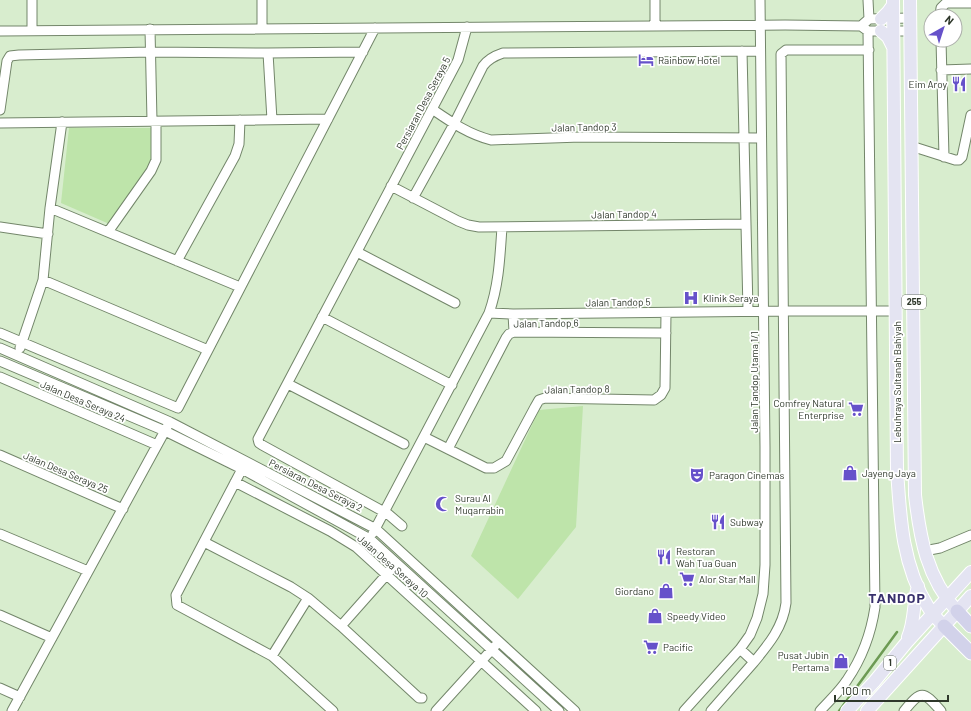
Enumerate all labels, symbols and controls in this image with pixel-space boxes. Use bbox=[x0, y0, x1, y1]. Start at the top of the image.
north arrow bbox=[923, 8, 963, 48]
text: N bbox=[943, 12, 957, 27]
hotel icon: Rainbow Hotel bbox=[637, 51, 655, 69]
place label: Rainbow Hotel bbox=[658, 54, 720, 66]
street label: Persiaran Desa Seraya 5 bbox=[393, 55, 453, 151]
restaurant icon: Eim Aroy bbox=[950, 75, 968, 93]
place label: Eim Aroy bbox=[909, 78, 947, 90]
street label: Jalan Tandop 3 bbox=[551, 120, 617, 134]
street label: Jalan Tandop 4 bbox=[591, 207, 657, 221]
hospital icon: Klinik Seraya bbox=[682, 289, 700, 307]
place label: Klinik Seraya bbox=[703, 292, 758, 304]
street label: Jalan Tandop 5 bbox=[585, 295, 651, 309]
road number: 255 bbox=[902, 295, 926, 309]
street label: Jalan Tandop 6 bbox=[513, 316, 579, 330]
street label: Lebuhraya Sultanah Bahiyah bbox=[891, 321, 903, 443]
street label: Jalan Tandop Utama 1/1 bbox=[748, 331, 760, 433]
street label: Jalan Desa Seraya 24 bbox=[39, 378, 127, 424]
street label: Jalan Tandop 8 bbox=[544, 382, 610, 396]
place label: Comfrey Natural Enterprise bbox=[773, 397, 844, 421]
supermarket icon: Comfrey Natural Enterprise bbox=[847, 400, 865, 418]
street label: Jalan Desa Seraya 25 bbox=[22, 449, 110, 495]
street label: Persiaran Desa Seraya 2 bbox=[267, 456, 365, 514]
shop icon: Jayeng Jaya bbox=[841, 464, 859, 482]
theatre icon: Paragon Cinemas bbox=[688, 466, 706, 484]
place label: Jayeng Jaya bbox=[862, 467, 916, 479]
place label: Paragon Cinemas bbox=[709, 469, 785, 481]
place label: Surau Al Muqarrabin bbox=[455, 492, 504, 516]
mosque icon: Surau Al Muqarrabin bbox=[434, 495, 452, 513]
restaurant icon: Subway bbox=[709, 513, 727, 531]
place label: Subway bbox=[730, 516, 764, 528]
street label: Jalan Desa Seraya 10 bbox=[355, 532, 431, 600]
place label: Restoran Wah Tua Guan bbox=[676, 545, 737, 569]
restaurant icon: Restoran Wah Tua Guan bbox=[655, 548, 673, 566]
supermarket icon: Alor Star Mall bbox=[678, 570, 696, 588]
place label: Alor Star Mall bbox=[699, 573, 756, 585]
shop icon: Giordano bbox=[657, 582, 675, 600]
place label: Giordano bbox=[615, 585, 654, 597]
district label: TANDOP bbox=[868, 589, 926, 606]
shop icon: Speedy Video bbox=[646, 607, 664, 625]
place label: Speedy Video bbox=[667, 610, 726, 622]
supermarket icon: Pacific bbox=[642, 638, 660, 656]
place label: Pacific bbox=[663, 641, 693, 653]
place label: Pusat Jubin Pertama bbox=[778, 649, 829, 673]
shop icon: Pusat Jubin Pertama bbox=[832, 652, 850, 670]
road number: 1 bbox=[884, 656, 896, 670]
scale bar bbox=[835, 677, 948, 703]
text: 100 m bbox=[841, 683, 871, 697]

